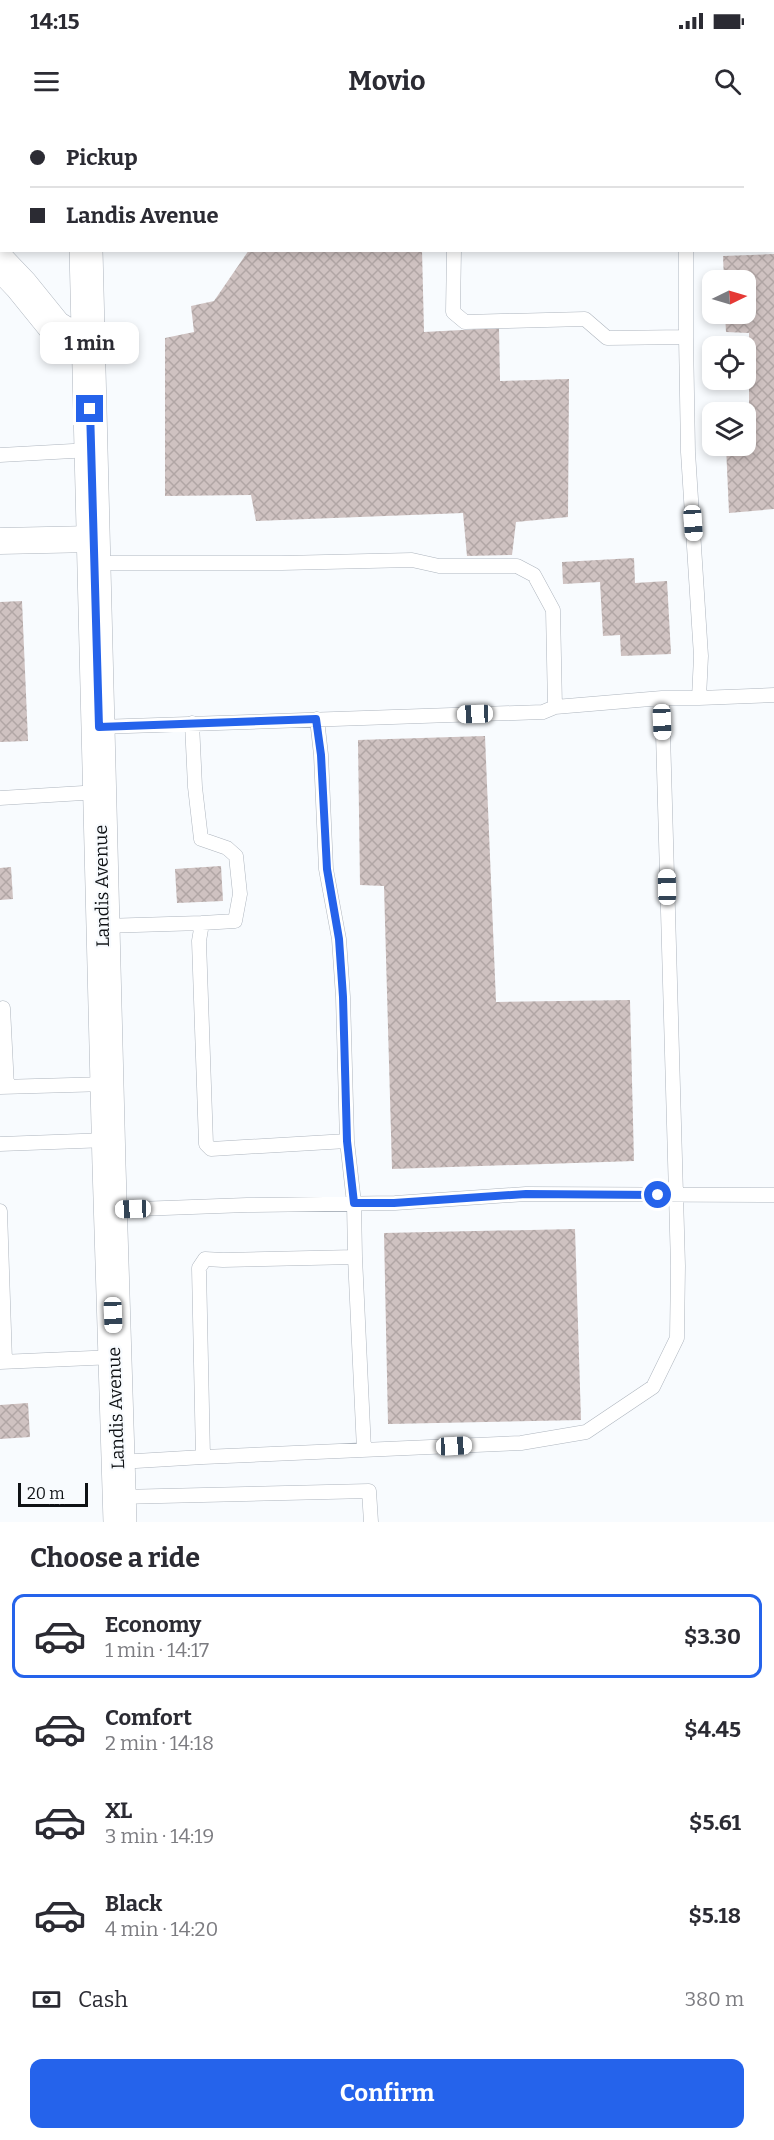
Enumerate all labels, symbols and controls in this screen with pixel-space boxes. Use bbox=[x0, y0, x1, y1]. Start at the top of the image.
text: 14:15 bbox=[30, 8, 80, 35]
icon: menu bbox=[30, 65, 63, 98]
text: Movio bbox=[348, 65, 426, 97]
icon: search bbox=[711, 65, 744, 98]
text: Pickup bbox=[66, 144, 138, 171]
text: Landis Avenue bbox=[66, 202, 219, 229]
north arrow bbox=[702, 270, 756, 324]
map controls bbox=[702, 270, 756, 456]
callout: 1 min bbox=[40, 322, 140, 364]
text: 1 min bbox=[64, 331, 115, 355]
button: locate bbox=[702, 336, 756, 390]
route end bbox=[76, 395, 103, 422]
button: layers bbox=[702, 402, 756, 456]
car bbox=[683, 504, 703, 542]
car bbox=[457, 704, 493, 724]
car bbox=[652, 704, 672, 740]
street label: Landis Avenue bbox=[90, 825, 114, 947]
car bbox=[658, 869, 676, 905]
route start bbox=[644, 1181, 671, 1208]
car bbox=[115, 1199, 151, 1219]
car bbox=[103, 1297, 123, 1333]
street label: Landis Avenue bbox=[103, 1346, 129, 1470]
car bbox=[436, 1436, 472, 1456]
scale bar bbox=[18, 1480, 88, 1508]
text: 20 m bbox=[27, 1484, 64, 1503]
text: Choose a ride bbox=[30, 1542, 200, 1574]
icon: car bbox=[33, 1609, 87, 1663]
text: Economy bbox=[105, 1611, 201, 1638]
text: $3.30 bbox=[684, 1623, 741, 1650]
text: 1 min · 14:17 bbox=[105, 1638, 209, 1662]
icon: car bbox=[33, 1702, 87, 1756]
text: Comfort bbox=[105, 1704, 192, 1731]
text: $4.45 bbox=[684, 1716, 741, 1743]
text: 2 min · 14:18 bbox=[105, 1731, 214, 1755]
icon: car bbox=[33, 1795, 87, 1849]
text: XL bbox=[105, 1797, 132, 1824]
text: $5.61 bbox=[689, 1809, 741, 1836]
text: 3 min · 14:19 bbox=[105, 1824, 214, 1848]
icon: car bbox=[33, 1888, 87, 1942]
text: Black bbox=[105, 1890, 162, 1917]
text: $5.18 bbox=[689, 1902, 741, 1929]
text: 4 min · 14:20 bbox=[105, 1917, 218, 1941]
icon: cash bbox=[30, 1983, 63, 2016]
text: Cash bbox=[78, 1986, 128, 2013]
text: 380 m bbox=[685, 1987, 744, 2011]
button: Confirm bbox=[30, 2059, 744, 2128]

